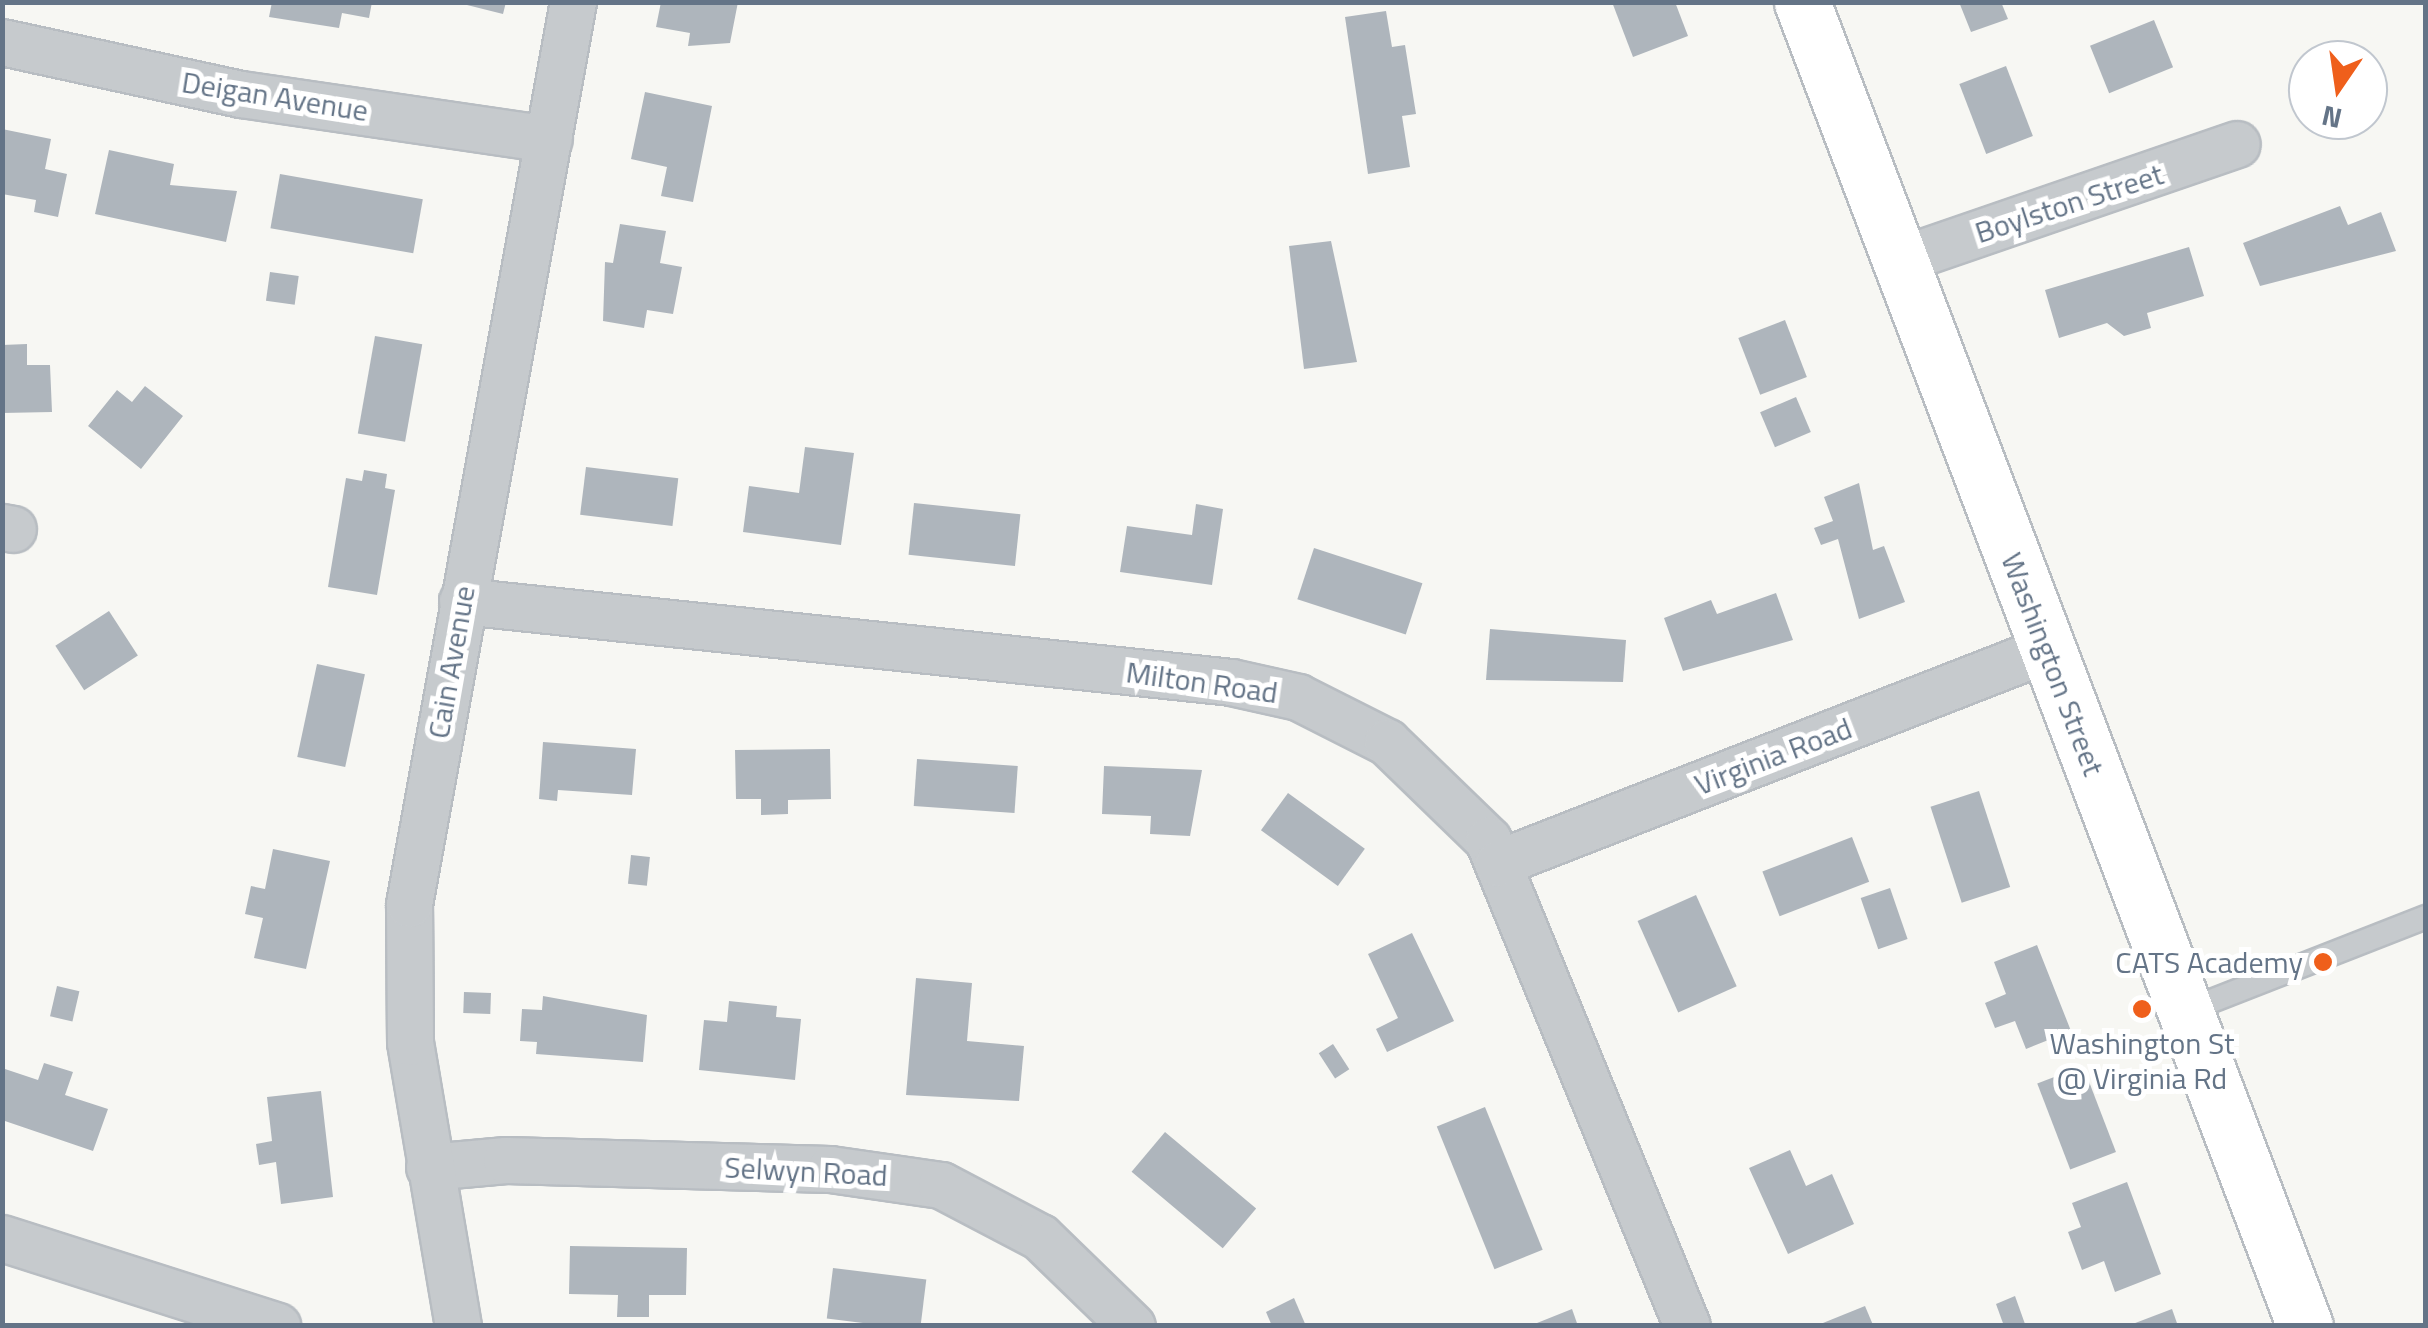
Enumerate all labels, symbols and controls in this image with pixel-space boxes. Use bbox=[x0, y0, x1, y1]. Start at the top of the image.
north arrow bbox=[2288, 40, 2388, 140]
street label: Deigan Avenue bbox=[179, 64, 371, 128]
text: N bbox=[2317, 95, 2346, 141]
street label: Boylston Street bbox=[1970, 156, 2168, 250]
street label: Washington Street bbox=[1994, 548, 2112, 780]
street label: Cain Avenue bbox=[420, 583, 482, 741]
street label: Milton Road bbox=[1124, 654, 1280, 710]
street label: Virginia Road bbox=[1689, 710, 1857, 802]
place label: CATS Academy bbox=[2115, 944, 2303, 980]
marker: CATS Academy bbox=[2312, 951, 2334, 973]
marker: Washington St @ Virginia Rd bbox=[2131, 998, 2153, 1020]
place label: Washington St @ Virginia Rd bbox=[2050, 1025, 2234, 1096]
street label: Selwyn Road bbox=[723, 1149, 889, 1193]

